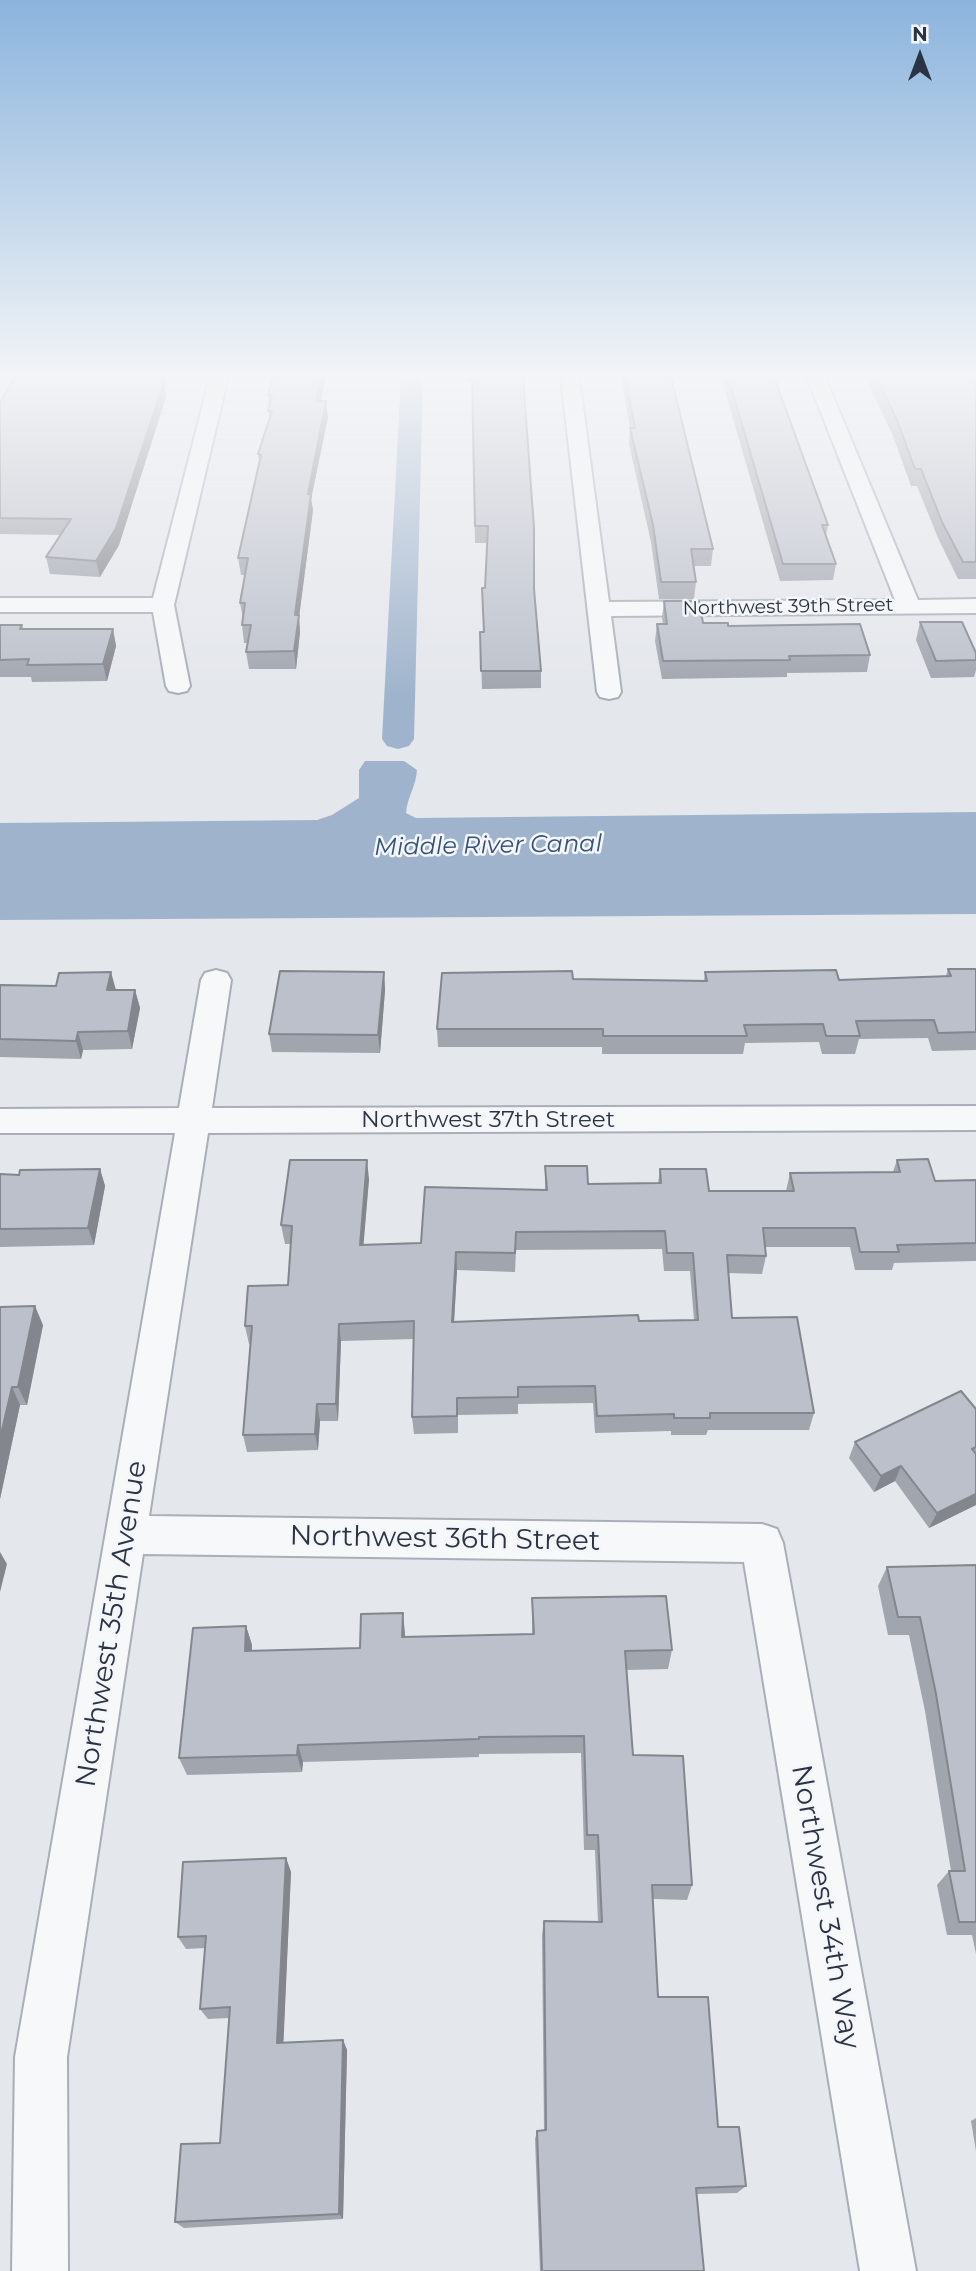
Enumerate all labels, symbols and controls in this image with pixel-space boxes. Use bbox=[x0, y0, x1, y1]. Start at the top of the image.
north arrow bbox=[885, 21, 955, 91]
text: N bbox=[912, 23, 928, 46]
street label: Northwest 39th Street bbox=[682, 594, 894, 620]
water label: Middle River Canal bbox=[374, 830, 602, 862]
street label: Northwest 37th Street bbox=[361, 1106, 615, 1134]
street label: Northwest 35th Avenue bbox=[70, 1458, 154, 1790]
street label: Northwest 36th Street bbox=[289, 1519, 601, 1559]
street label: Northwest 34th Way bbox=[783, 1762, 867, 2052]

